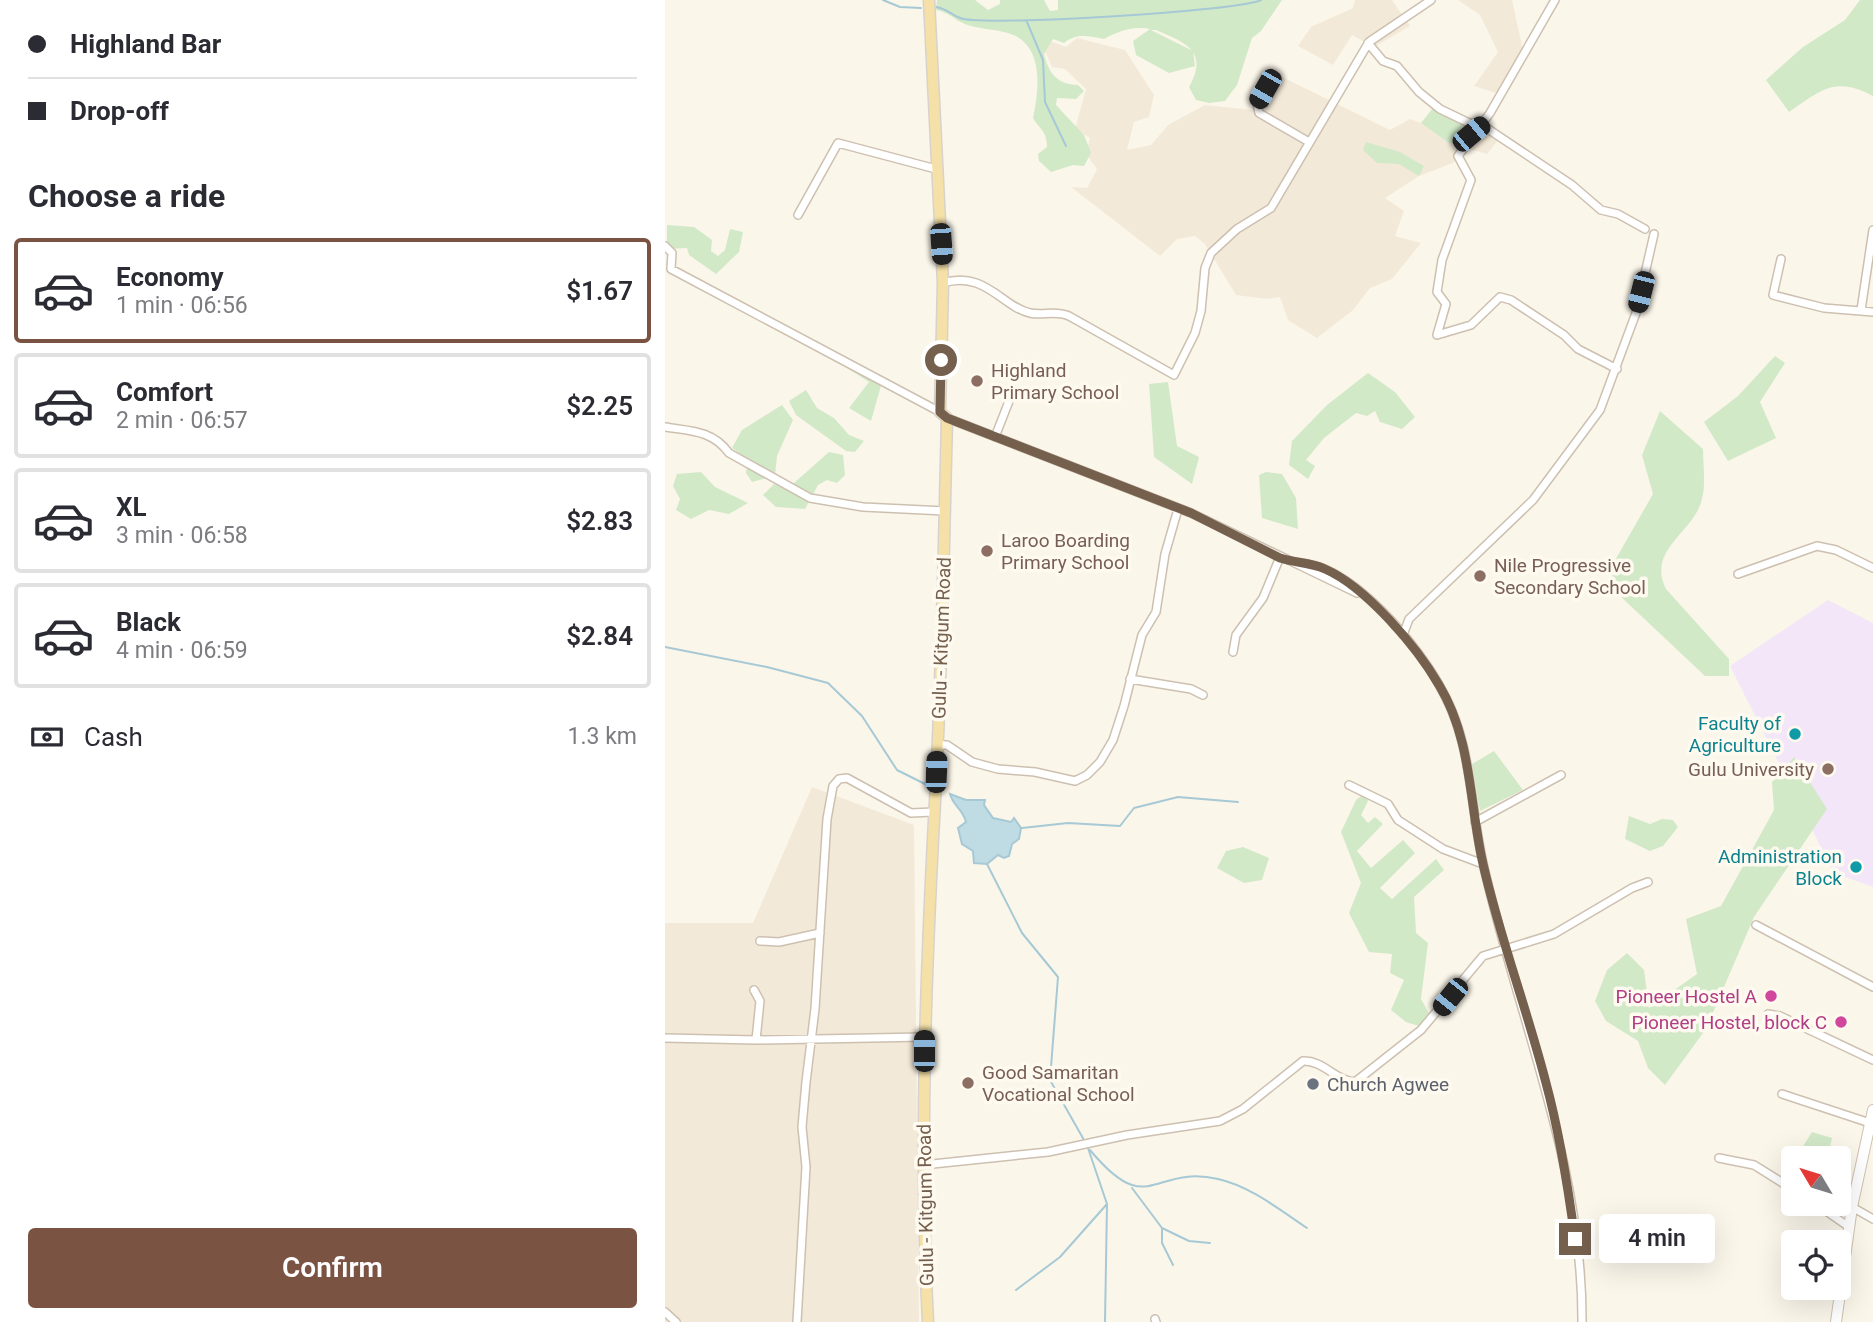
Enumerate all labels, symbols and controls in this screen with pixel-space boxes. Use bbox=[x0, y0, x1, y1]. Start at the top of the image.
text: Highland Bar bbox=[70, 29, 221, 59]
car bbox=[1246, 66, 1285, 112]
text: Drop-off bbox=[70, 96, 169, 126]
car bbox=[1449, 112, 1494, 156]
text: Choose a ride bbox=[28, 177, 225, 215]
car bbox=[930, 222, 953, 266]
icon: car bbox=[32, 259, 95, 322]
text: Economy bbox=[116, 262, 223, 292]
car bbox=[1626, 269, 1657, 315]
text: $1.67 bbox=[566, 276, 633, 306]
text: 1 min · 06:56 bbox=[116, 292, 248, 319]
route start bbox=[925, 344, 957, 376]
place label: Highland Primary School bbox=[991, 359, 1119, 404]
marker: Highland Primary School bbox=[969, 373, 985, 389]
icon: car bbox=[32, 374, 95, 437]
text: Comfort bbox=[116, 377, 213, 407]
text: $2.25 bbox=[566, 391, 633, 421]
text: 2 min · 06:57 bbox=[116, 407, 248, 434]
icon: car bbox=[32, 489, 95, 552]
text: XL bbox=[116, 492, 147, 522]
text: $2.83 bbox=[566, 506, 633, 536]
text: 3 min · 06:58 bbox=[116, 522, 248, 549]
place label: Laroo Boarding Primary School bbox=[1001, 529, 1130, 574]
marker: Laroo Boarding Primary School bbox=[979, 543, 995, 559]
place label: Nile Progressive Secondary School bbox=[1494, 554, 1646, 599]
street label: Gulu - Kitgum Road bbox=[927, 557, 956, 719]
marker: Nile Progressive Secondary School bbox=[1472, 568, 1488, 584]
icon: car bbox=[32, 604, 95, 667]
text: Black bbox=[116, 607, 181, 637]
text: $2.84 bbox=[566, 621, 633, 651]
text: 4 min · 06:59 bbox=[116, 637, 248, 664]
place label: Faculty of Agriculture bbox=[1689, 712, 1781, 757]
icon: cash bbox=[28, 718, 66, 756]
text: Cash bbox=[84, 722, 143, 752]
text: 1.3 km bbox=[568, 723, 637, 750]
marker: Faculty of Agriculture bbox=[1787, 726, 1803, 742]
car bbox=[925, 751, 948, 793]
place label: Gulu University bbox=[1688, 758, 1814, 781]
marker: Gulu University bbox=[1820, 761, 1836, 777]
place label: Administration Block bbox=[1718, 845, 1842, 890]
marker: Administration Block bbox=[1848, 859, 1864, 875]
car bbox=[1429, 974, 1472, 1020]
place label: Pioneer Hostel A bbox=[1616, 985, 1758, 1008]
marker: Pioneer Hostel A bbox=[1763, 988, 1779, 1004]
place label: Pioneer Hostel, block C bbox=[1631, 1011, 1827, 1034]
marker: Pioneer Hostel, block C bbox=[1833, 1014, 1849, 1030]
car bbox=[914, 1030, 935, 1072]
place label: Good Samaritan Vocational School bbox=[982, 1061, 1135, 1106]
place label: Church Agwee bbox=[1327, 1073, 1449, 1096]
marker: Good Samaritan Vocational School bbox=[960, 1075, 976, 1091]
marker: Church Agwee bbox=[1305, 1076, 1321, 1092]
street label: Gulu - Kitgum Road bbox=[913, 1124, 938, 1286]
north arrow bbox=[1781, 1146, 1851, 1216]
map controls bbox=[1781, 1146, 1851, 1300]
callout: 4 min bbox=[1599, 1214, 1715, 1264]
route end bbox=[1559, 1223, 1591, 1255]
text: 4 min bbox=[1628, 1225, 1686, 1252]
button: Confirm bbox=[28, 1228, 637, 1308]
button: locate bbox=[1781, 1230, 1851, 1300]

